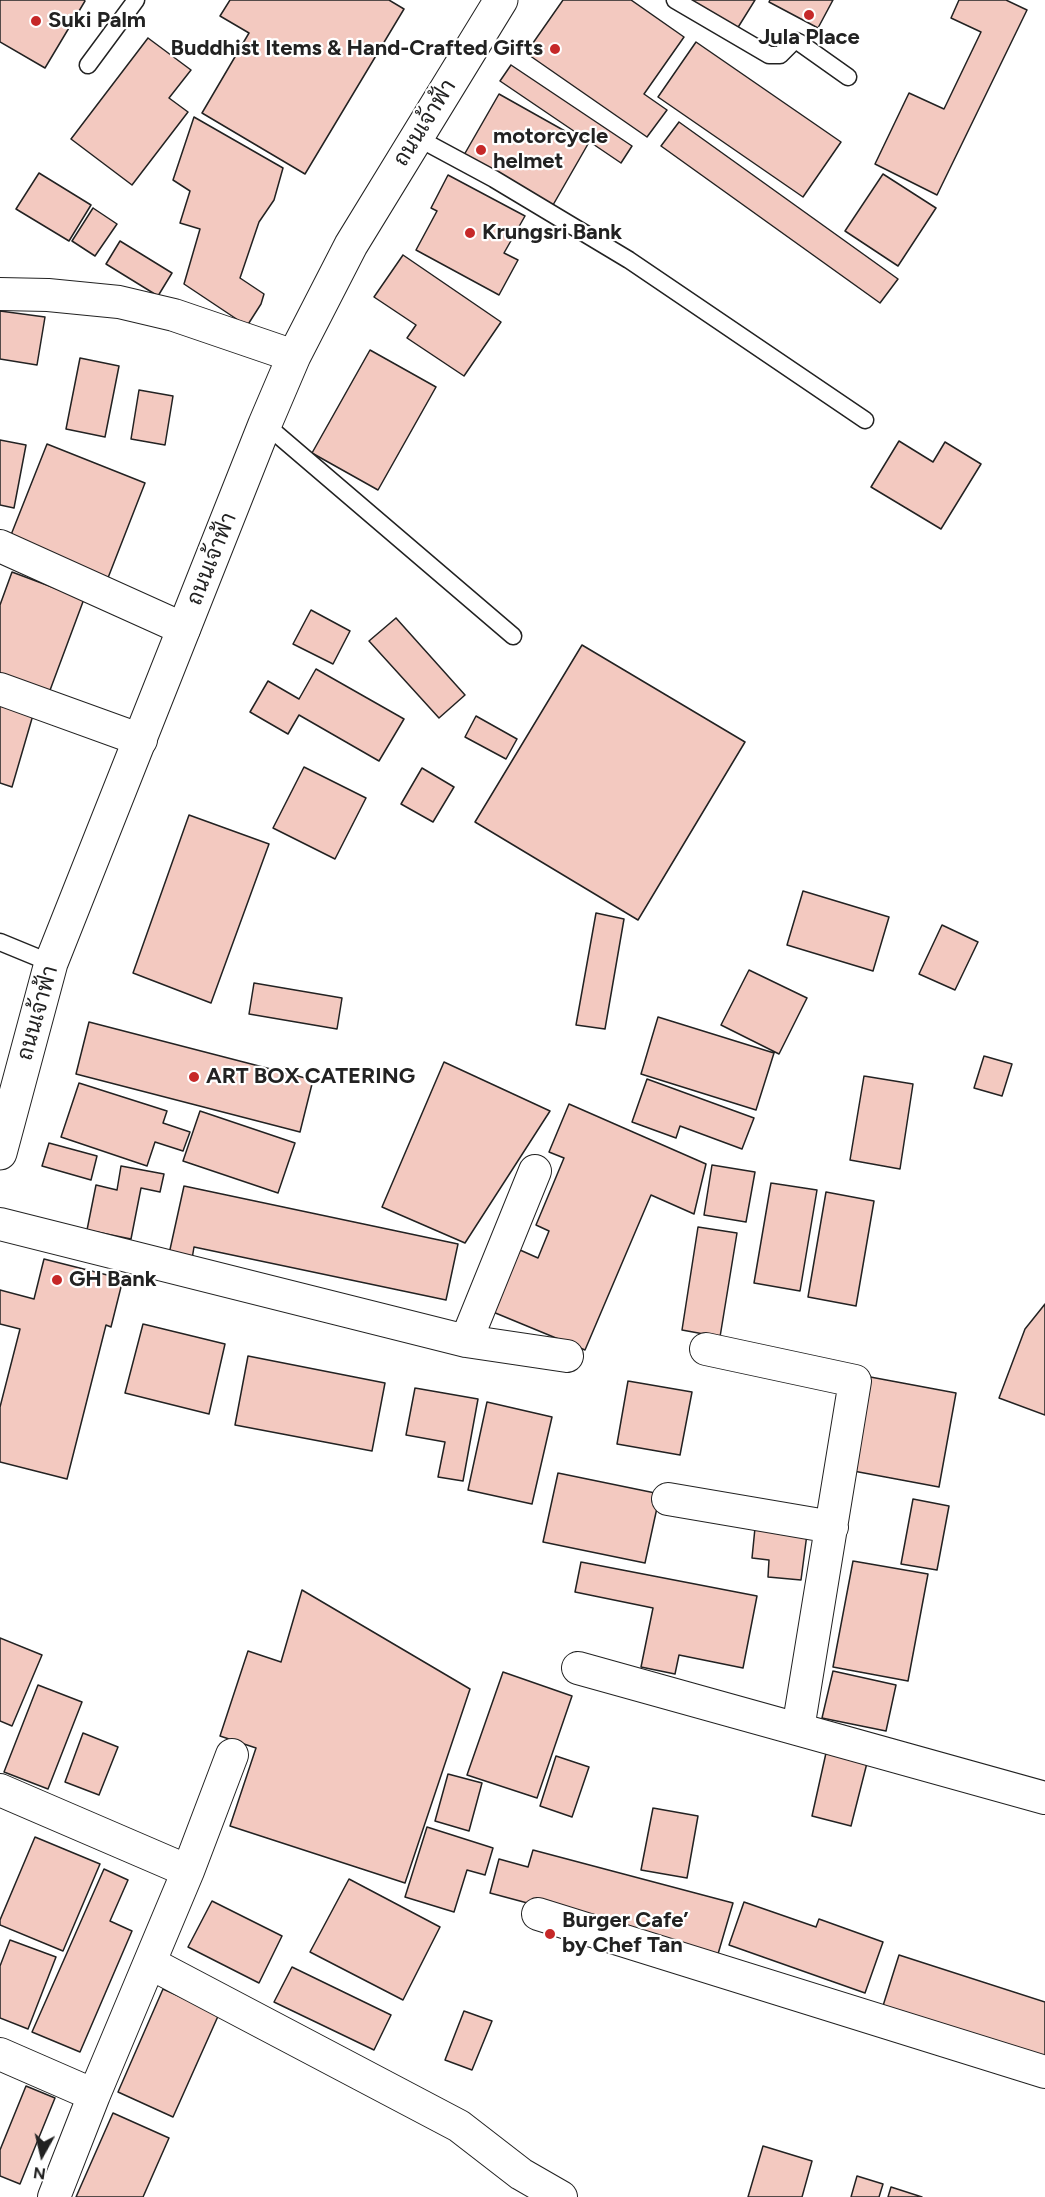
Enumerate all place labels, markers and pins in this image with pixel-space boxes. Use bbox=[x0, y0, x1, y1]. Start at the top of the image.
place label: Suki Palm bbox=[48, 8, 146, 34]
marker: Jula Place bbox=[802, 8, 816, 22]
marker: Suki Palm bbox=[29, 14, 43, 28]
place label: Jula Place bbox=[758, 25, 860, 51]
place label: Buddhist Items & Hand-Crafted Gifts bbox=[170, 36, 543, 62]
marker: Buddhist Items & Hand-Crafted Gifts bbox=[548, 42, 562, 56]
place label: motorcycle helmet bbox=[493, 124, 608, 176]
marker: motorcycle helmet bbox=[474, 143, 488, 157]
place label: Krungsri Bank bbox=[482, 220, 622, 246]
marker: Krungsri Bank bbox=[463, 226, 477, 240]
place label: ART BOX CATERING bbox=[206, 1064, 415, 1090]
marker: ART BOX CATERING bbox=[187, 1070, 201, 1084]
place label: GH Bank bbox=[69, 1267, 157, 1293]
marker: GH Bank bbox=[50, 1273, 64, 1287]
place label: Burger Cafe’ by Chef Tan bbox=[562, 1908, 688, 1960]
marker: Burger Cafe’ by Chef Tan bbox=[543, 1927, 557, 1941]

